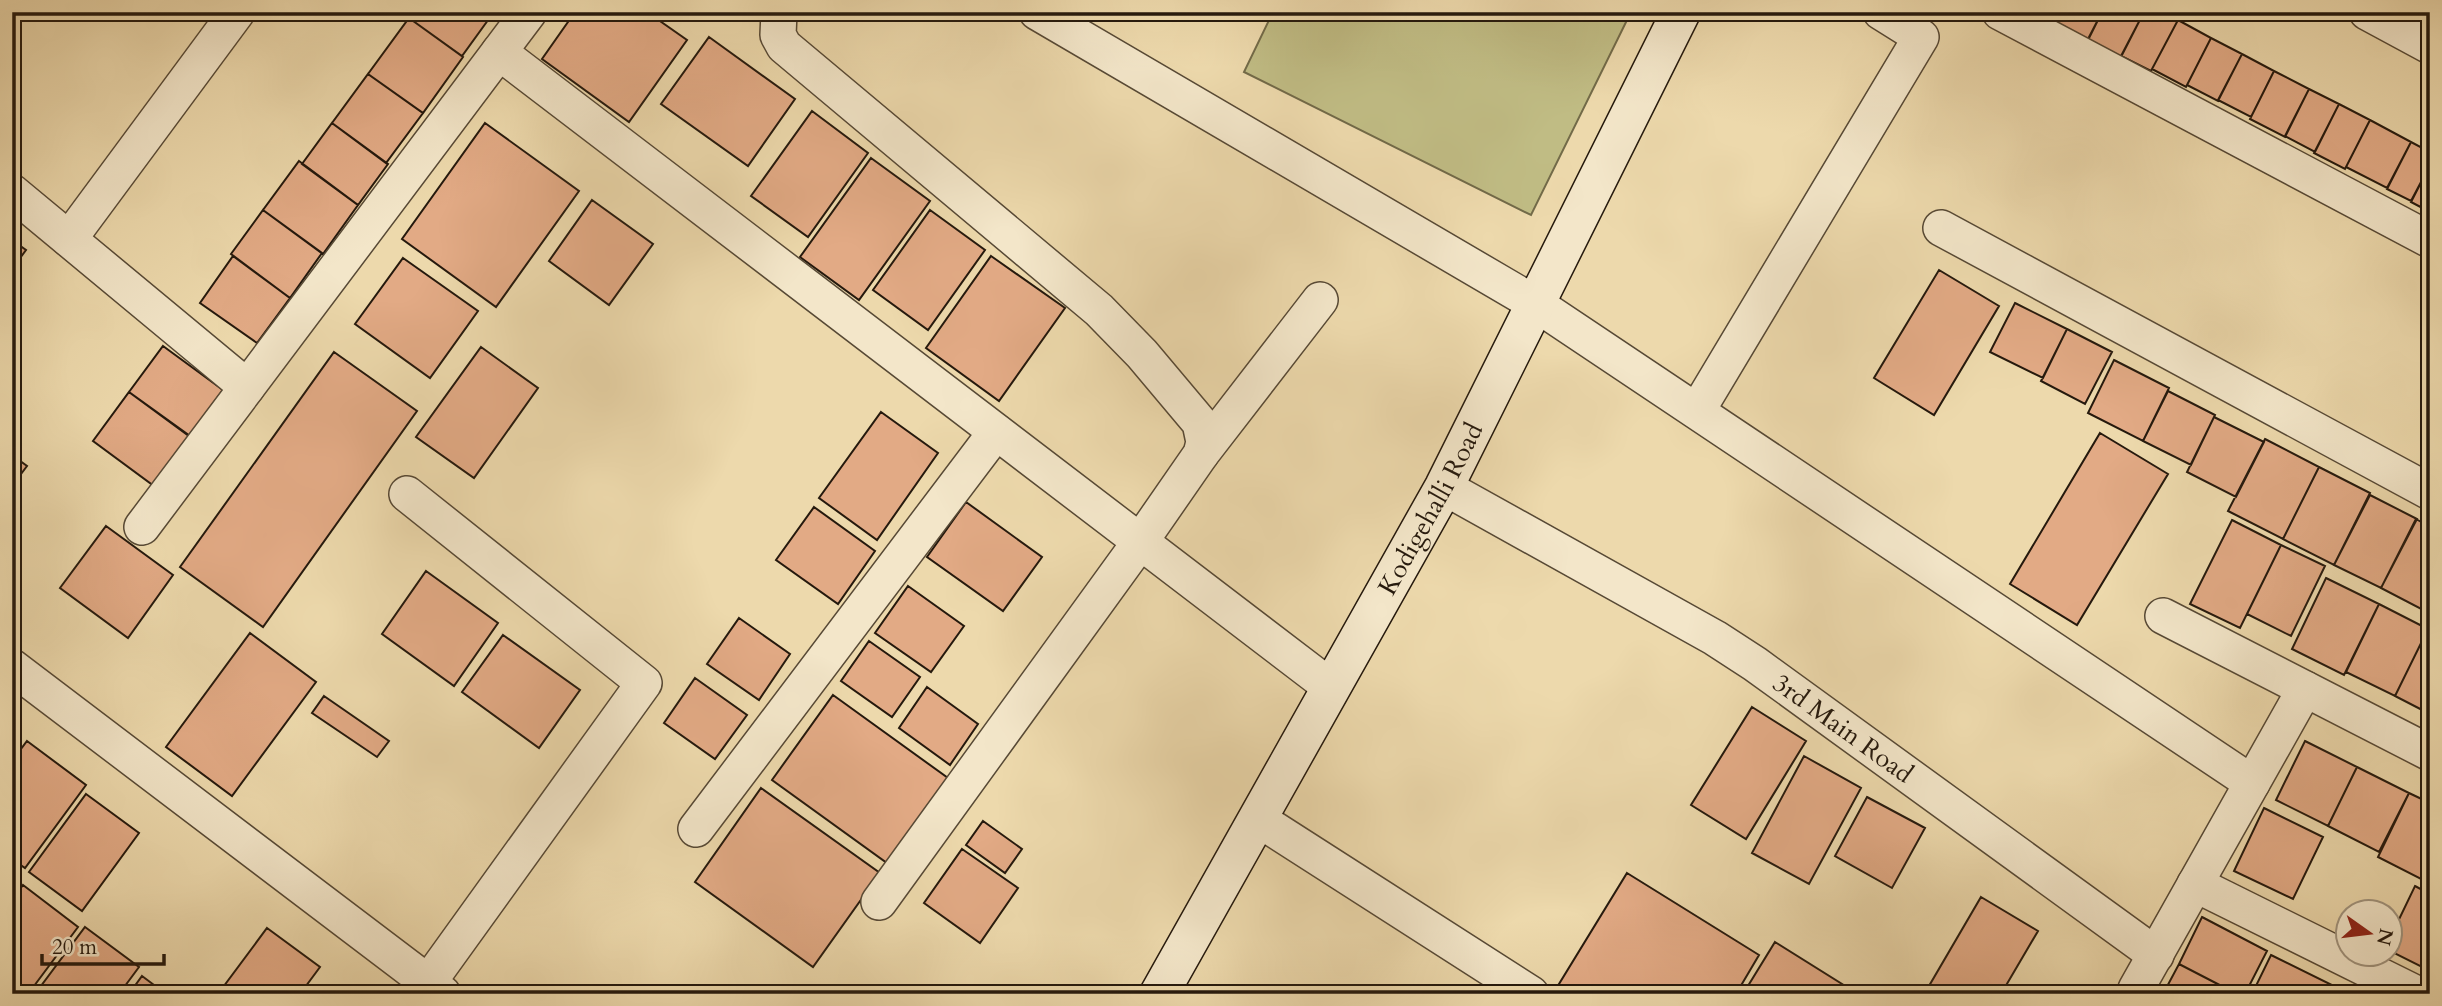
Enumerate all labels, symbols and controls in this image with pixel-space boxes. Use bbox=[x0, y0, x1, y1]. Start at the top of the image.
street label: Kodigehalli Road bbox=[1369, 416, 1491, 601]
street label: 3rd Main Road bbox=[1766, 665, 1921, 791]
north arrow bbox=[2334, 898, 2404, 968]
scale bar bbox=[42, 922, 164, 966]
text: N bbox=[2370, 926, 2399, 949]
text: 20 m bbox=[52, 933, 97, 962]

